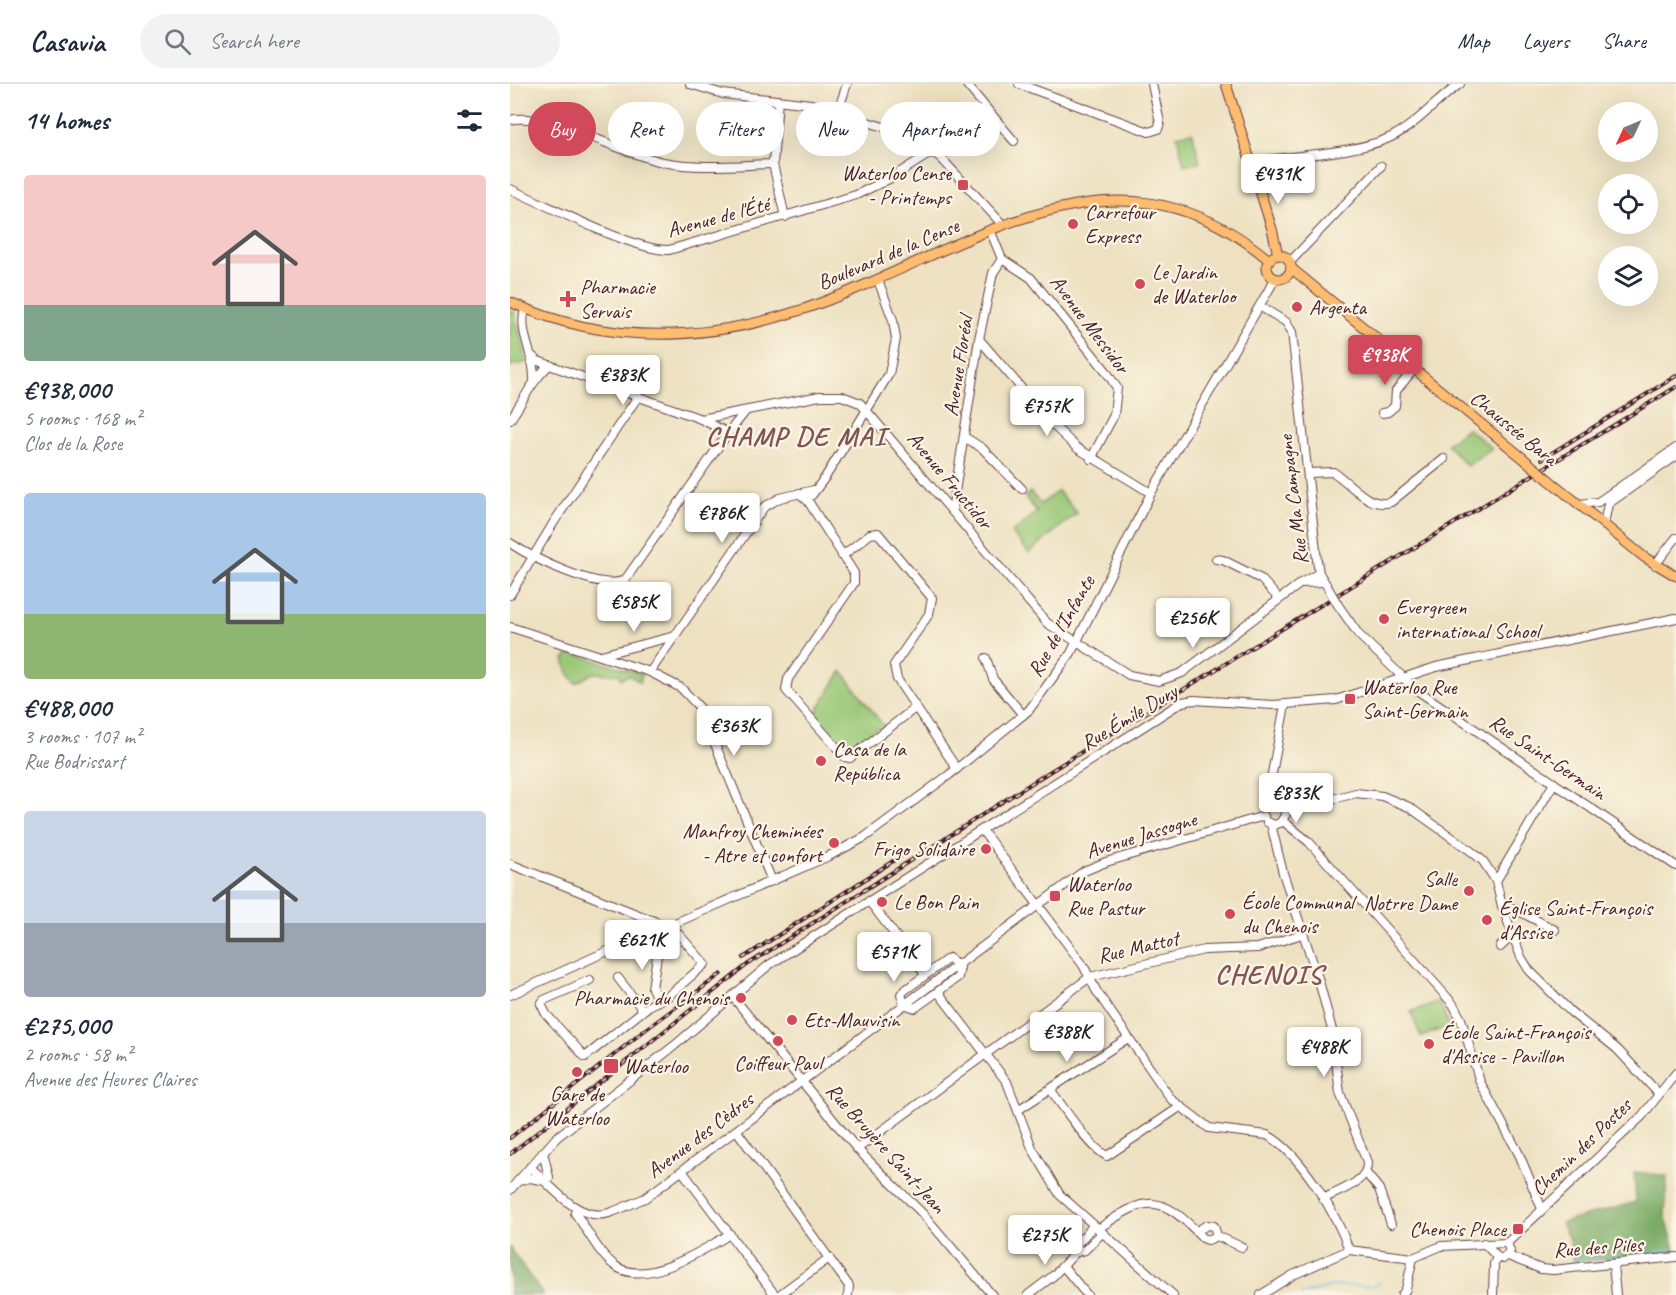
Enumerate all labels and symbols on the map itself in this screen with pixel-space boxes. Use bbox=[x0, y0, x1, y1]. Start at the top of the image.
north arrow bbox=[1598, 102, 1658, 162]
pin: €431K bbox=[1236, 154, 1320, 205]
place label: Waterloo Cense - Printemps bbox=[842, 160, 953, 210]
marker: Waterloo Cense - Printemps bbox=[956, 178, 970, 192]
street label: Avenue de l'Été bbox=[664, 190, 775, 243]
place label: Carrefour Express bbox=[1085, 199, 1157, 249]
street label: Boulevard de la Cense bbox=[813, 212, 964, 295]
marker: Carrefour Express bbox=[1066, 217, 1080, 231]
place label: Le Jardin de Waterloo bbox=[1152, 259, 1238, 309]
street label: Avenue Messidor bbox=[1044, 270, 1136, 380]
place label: Pharmacie Servais bbox=[580, 274, 657, 324]
marker: Le Jardin de Waterloo bbox=[1133, 277, 1147, 291]
marker: Pharmacie Servais bbox=[561, 292, 575, 306]
place label: Argenta bbox=[1309, 294, 1368, 320]
marker: Argenta bbox=[1290, 300, 1304, 314]
street label: Avenue Floréal bbox=[937, 311, 979, 418]
pin: €938K bbox=[1343, 335, 1427, 386]
pin: €383K bbox=[581, 355, 665, 406]
street label: Chaussée Bara bbox=[1465, 385, 1565, 473]
pin: €757K bbox=[1005, 386, 1089, 437]
district label: CHAMP DE MAI bbox=[706, 419, 891, 453]
street label: Avenue Fructidor bbox=[902, 426, 1000, 536]
street label: Rue Ma Campagne bbox=[1272, 433, 1314, 566]
pin: €786K bbox=[680, 493, 764, 544]
street label: Rue de l'Infante bbox=[1022, 570, 1101, 681]
pin: €585K bbox=[592, 582, 676, 633]
place label: Evergreen international School bbox=[1396, 594, 1543, 644]
pin: €256K bbox=[1151, 598, 1235, 649]
marker: Evergreen international School bbox=[1377, 612, 1391, 626]
place label: Waterloo Rue Saint-Germain bbox=[1362, 674, 1469, 724]
street label: Rue Émile Dury bbox=[1076, 677, 1183, 756]
marker: Waterloo Rue Saint-Germain bbox=[1343, 692, 1357, 706]
pin: €363K bbox=[692, 706, 776, 757]
street label: Rue Saint-Germain bbox=[1485, 708, 1613, 807]
place label: Casa de la República bbox=[833, 736, 907, 786]
marker: Casa de la República bbox=[814, 754, 828, 768]
pin: €833K bbox=[1254, 773, 1338, 824]
street label: Avenue Jassogne bbox=[1083, 806, 1201, 864]
place label: Manfroy Cheminées - Atre et confort bbox=[683, 818, 824, 868]
marker: Manfroy Cheminées - Atre et confort bbox=[827, 836, 841, 850]
place label: Frigo Solidaire bbox=[873, 836, 976, 862]
marker: Frigo Solidaire bbox=[979, 842, 993, 856]
place label: Salle Notrre Dame bbox=[1364, 866, 1459, 916]
place label: Waterloo Rue Pastur bbox=[1067, 871, 1146, 921]
marker: Salle Notrre Dame bbox=[1462, 884, 1476, 898]
place label: Le Bon Pain bbox=[894, 889, 979, 915]
marker: Waterloo Rue Pastur bbox=[1048, 889, 1062, 903]
place label: École Communal du Chenois bbox=[1242, 889, 1357, 939]
marker: Le Bon Pain bbox=[875, 895, 889, 909]
place label: Église Saint-François d'Assise bbox=[1499, 895, 1654, 945]
marker: École Communal du Chenois bbox=[1223, 907, 1237, 921]
marker: Église Saint-François d'Assise bbox=[1480, 913, 1494, 927]
pin: €621K bbox=[600, 920, 684, 971]
street label: Rue Mattot bbox=[1095, 924, 1184, 969]
pin: €571K bbox=[852, 932, 936, 983]
district label: CHENOIS bbox=[1215, 957, 1327, 991]
place label: Pharmacie du Chenois bbox=[574, 985, 731, 1011]
marker: Pharmacie du Chenois bbox=[734, 991, 748, 1005]
place label: Ets-Mauvisin bbox=[804, 1007, 901, 1033]
pin: €388K bbox=[1025, 1012, 1109, 1063]
marker: Ets-Mauvisin bbox=[785, 1013, 799, 1027]
place label: École Saint-François d'Assise - Pavillon bbox=[1441, 1019, 1592, 1069]
pin: €488K bbox=[1282, 1027, 1366, 1078]
marker: Coiffeur Paul bbox=[771, 1034, 785, 1048]
marker: École Saint-François d'Assise - Pavillon bbox=[1422, 1037, 1436, 1051]
place label: Coiffeur Paul bbox=[734, 1050, 825, 1076]
place label: Waterloo bbox=[624, 1053, 690, 1079]
marker: Waterloo bbox=[602, 1057, 620, 1075]
marker: Gare de Waterloo bbox=[570, 1065, 584, 1079]
street label: Rue Bruyère Saint-Jean bbox=[821, 1077, 952, 1219]
place label: Gare de Waterloo bbox=[545, 1081, 611, 1131]
street label: Avenue des Cèdres bbox=[641, 1085, 760, 1184]
street label: Chemin des Postes bbox=[1525, 1091, 1638, 1201]
pin: €275K bbox=[1003, 1215, 1087, 1266]
place label: Chenois Place bbox=[1410, 1216, 1507, 1242]
marker: Chenois Place bbox=[1511, 1222, 1525, 1236]
street label: Rue des Piles bbox=[1553, 1231, 1645, 1263]

